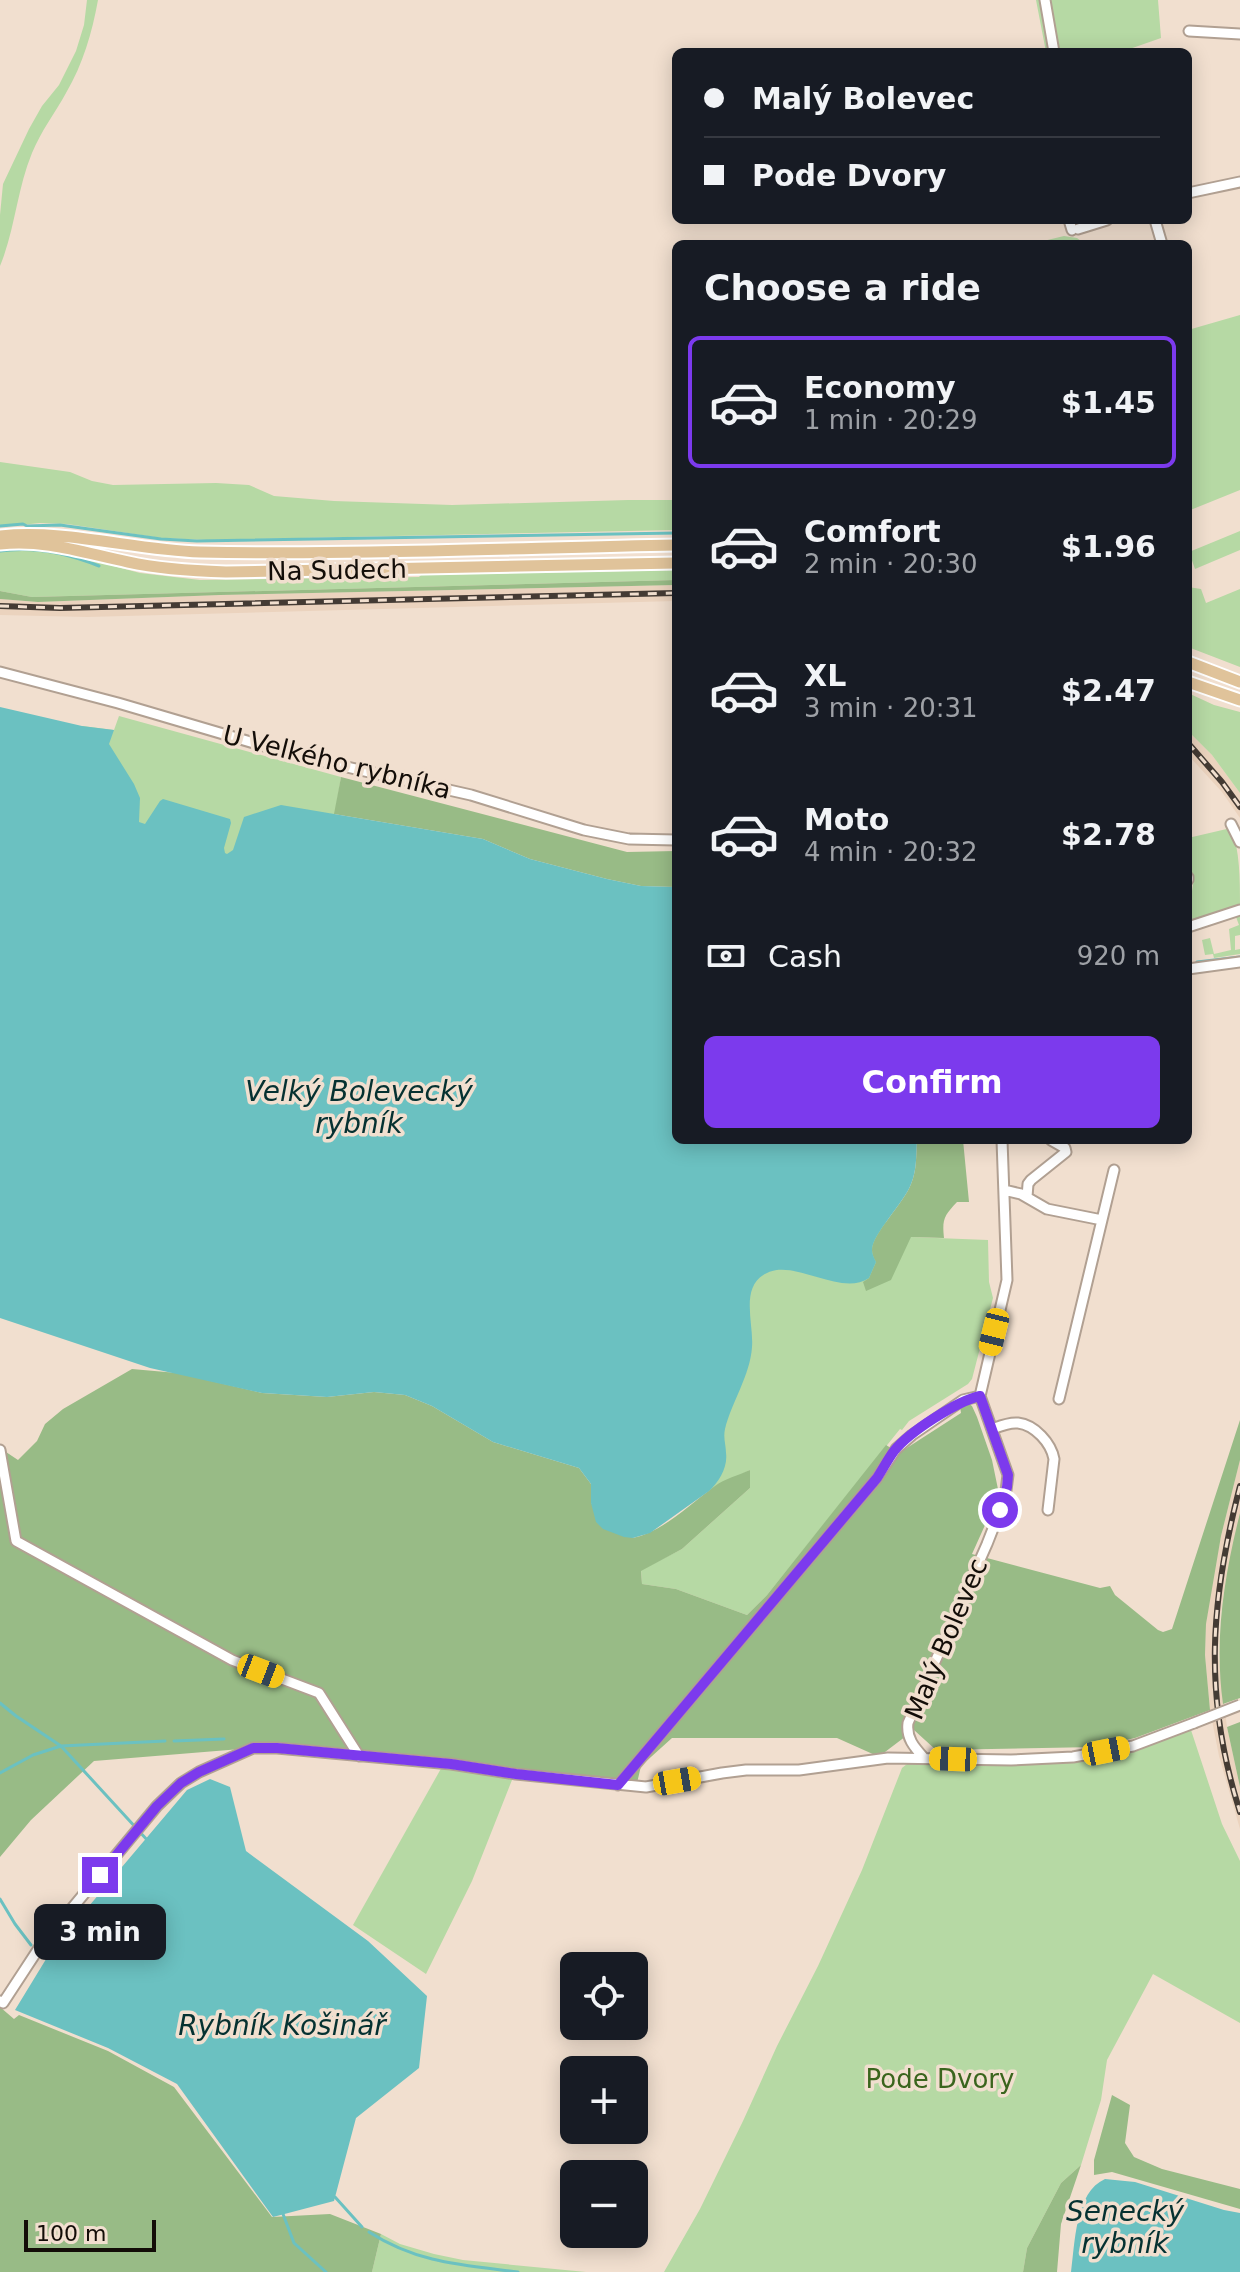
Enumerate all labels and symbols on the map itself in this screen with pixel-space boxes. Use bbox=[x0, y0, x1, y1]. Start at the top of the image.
street label: Na Sudech bbox=[267, 554, 407, 586]
street label: U Velkého rybníka bbox=[220, 719, 454, 805]
water label: Velký Bolevecký rybník bbox=[245, 1075, 473, 1140]
car bbox=[977, 1306, 1011, 1358]
route start bbox=[982, 1492, 1018, 1528]
street label: Malý Bolevec bbox=[899, 1554, 993, 1724]
car bbox=[234, 1651, 288, 1691]
car bbox=[1080, 1735, 1132, 1767]
car bbox=[929, 1746, 977, 1772]
car bbox=[651, 1765, 703, 1797]
route end bbox=[82, 1857, 118, 1893]
callout: 3 min bbox=[34, 1903, 166, 1959]
water label: Rybník Košinář bbox=[178, 2009, 388, 2042]
park label: Pode Dvory bbox=[866, 2064, 1014, 2094]
water label: Senecký rybník bbox=[1066, 2195, 1185, 2260]
scale bar bbox=[24, 2216, 156, 2252]

